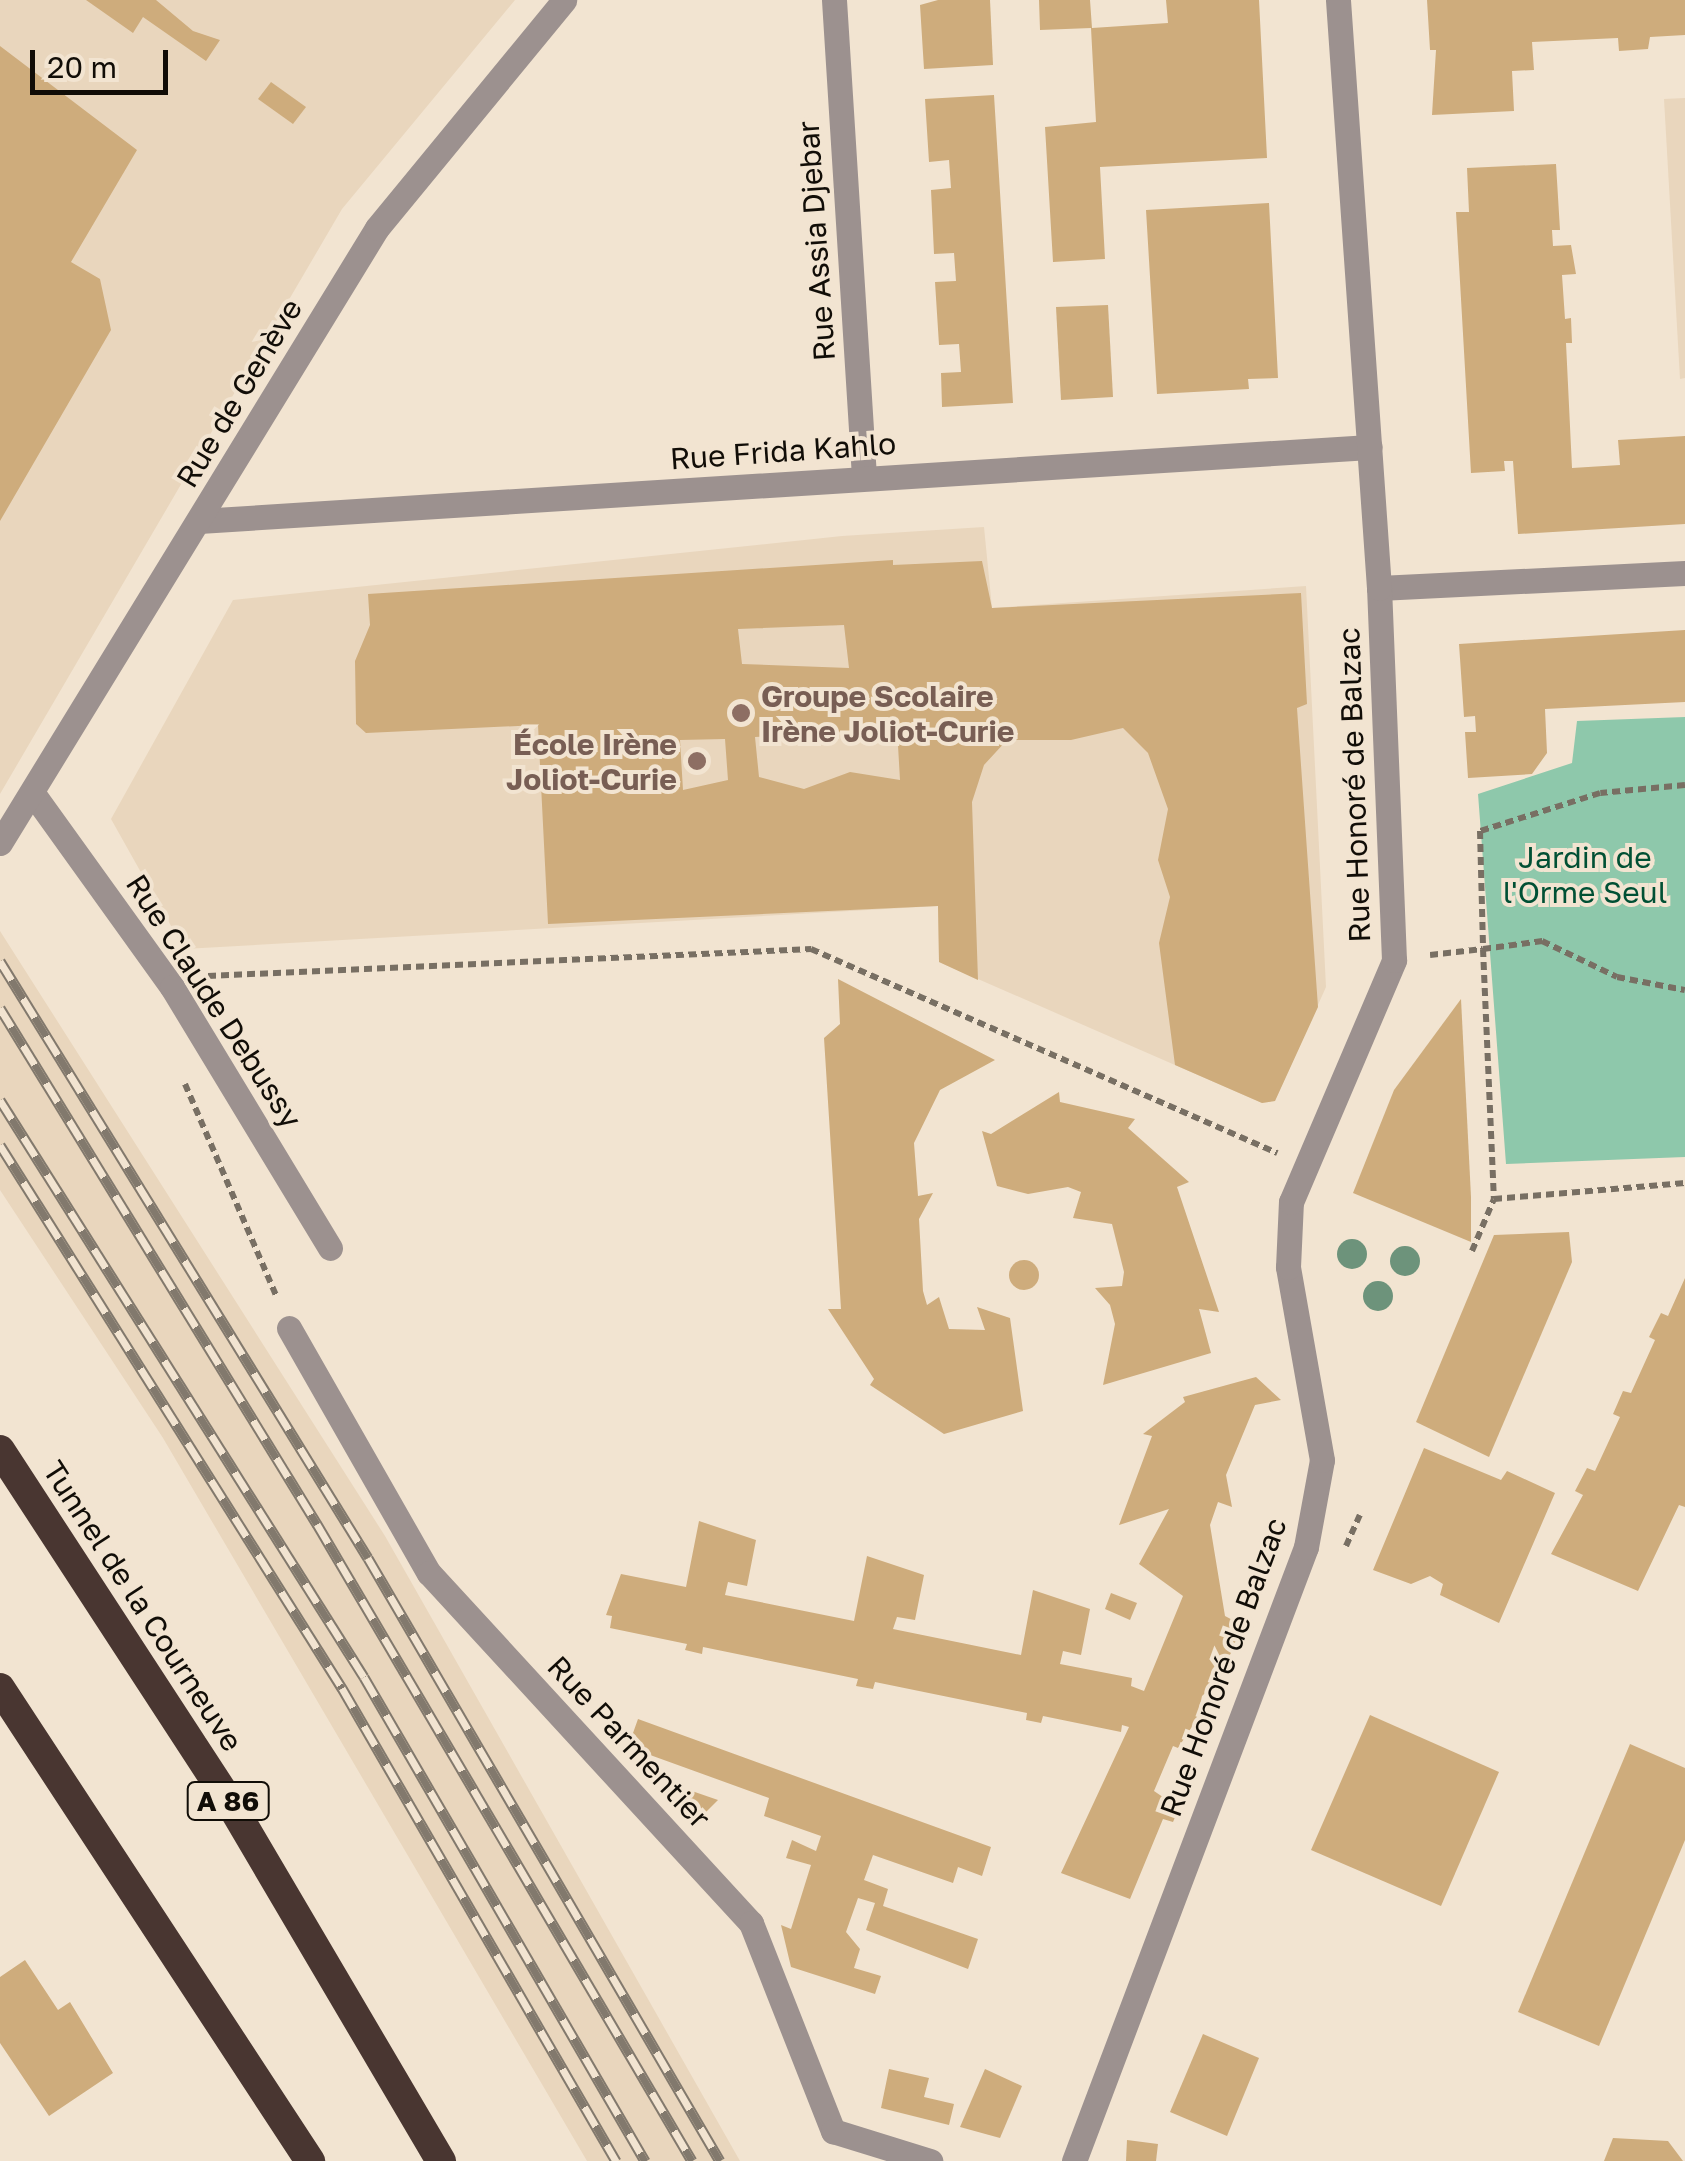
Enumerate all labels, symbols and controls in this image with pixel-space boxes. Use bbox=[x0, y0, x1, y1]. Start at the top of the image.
scale bar bbox=[35, 30, 172, 92]
text: 20 m bbox=[47, 49, 117, 85]
street label: Rue Assia Djebar bbox=[790, 120, 842, 362]
street label: Rue de Genève bbox=[169, 292, 309, 494]
street label: Rue Frida Kahlo bbox=[669, 425, 897, 477]
street label: Rue Honoré de Balzac bbox=[1331, 627, 1377, 943]
place label: Groupe Scolaire Irène Joliot-Curie bbox=[761, 678, 1014, 748]
marker: Groupe Scolaire Irène Joliot-Curie bbox=[730, 702, 752, 724]
place label: École Irène Joliot-Curie bbox=[506, 726, 677, 796]
marker: École Irène Joliot-Curie bbox=[686, 750, 708, 772]
park label: Jardin de l'Orme Seul bbox=[1503, 839, 1667, 910]
street label: Rue Claude Debussy bbox=[119, 868, 309, 1134]
street label: Tunnel de la Courneuve bbox=[36, 1454, 250, 1758]
street label: Rue Honoré de Balzac bbox=[1152, 1513, 1294, 1821]
street label: Rue Parmentier bbox=[540, 1649, 718, 1835]
road number: A 86 bbox=[186, 1778, 270, 1824]

